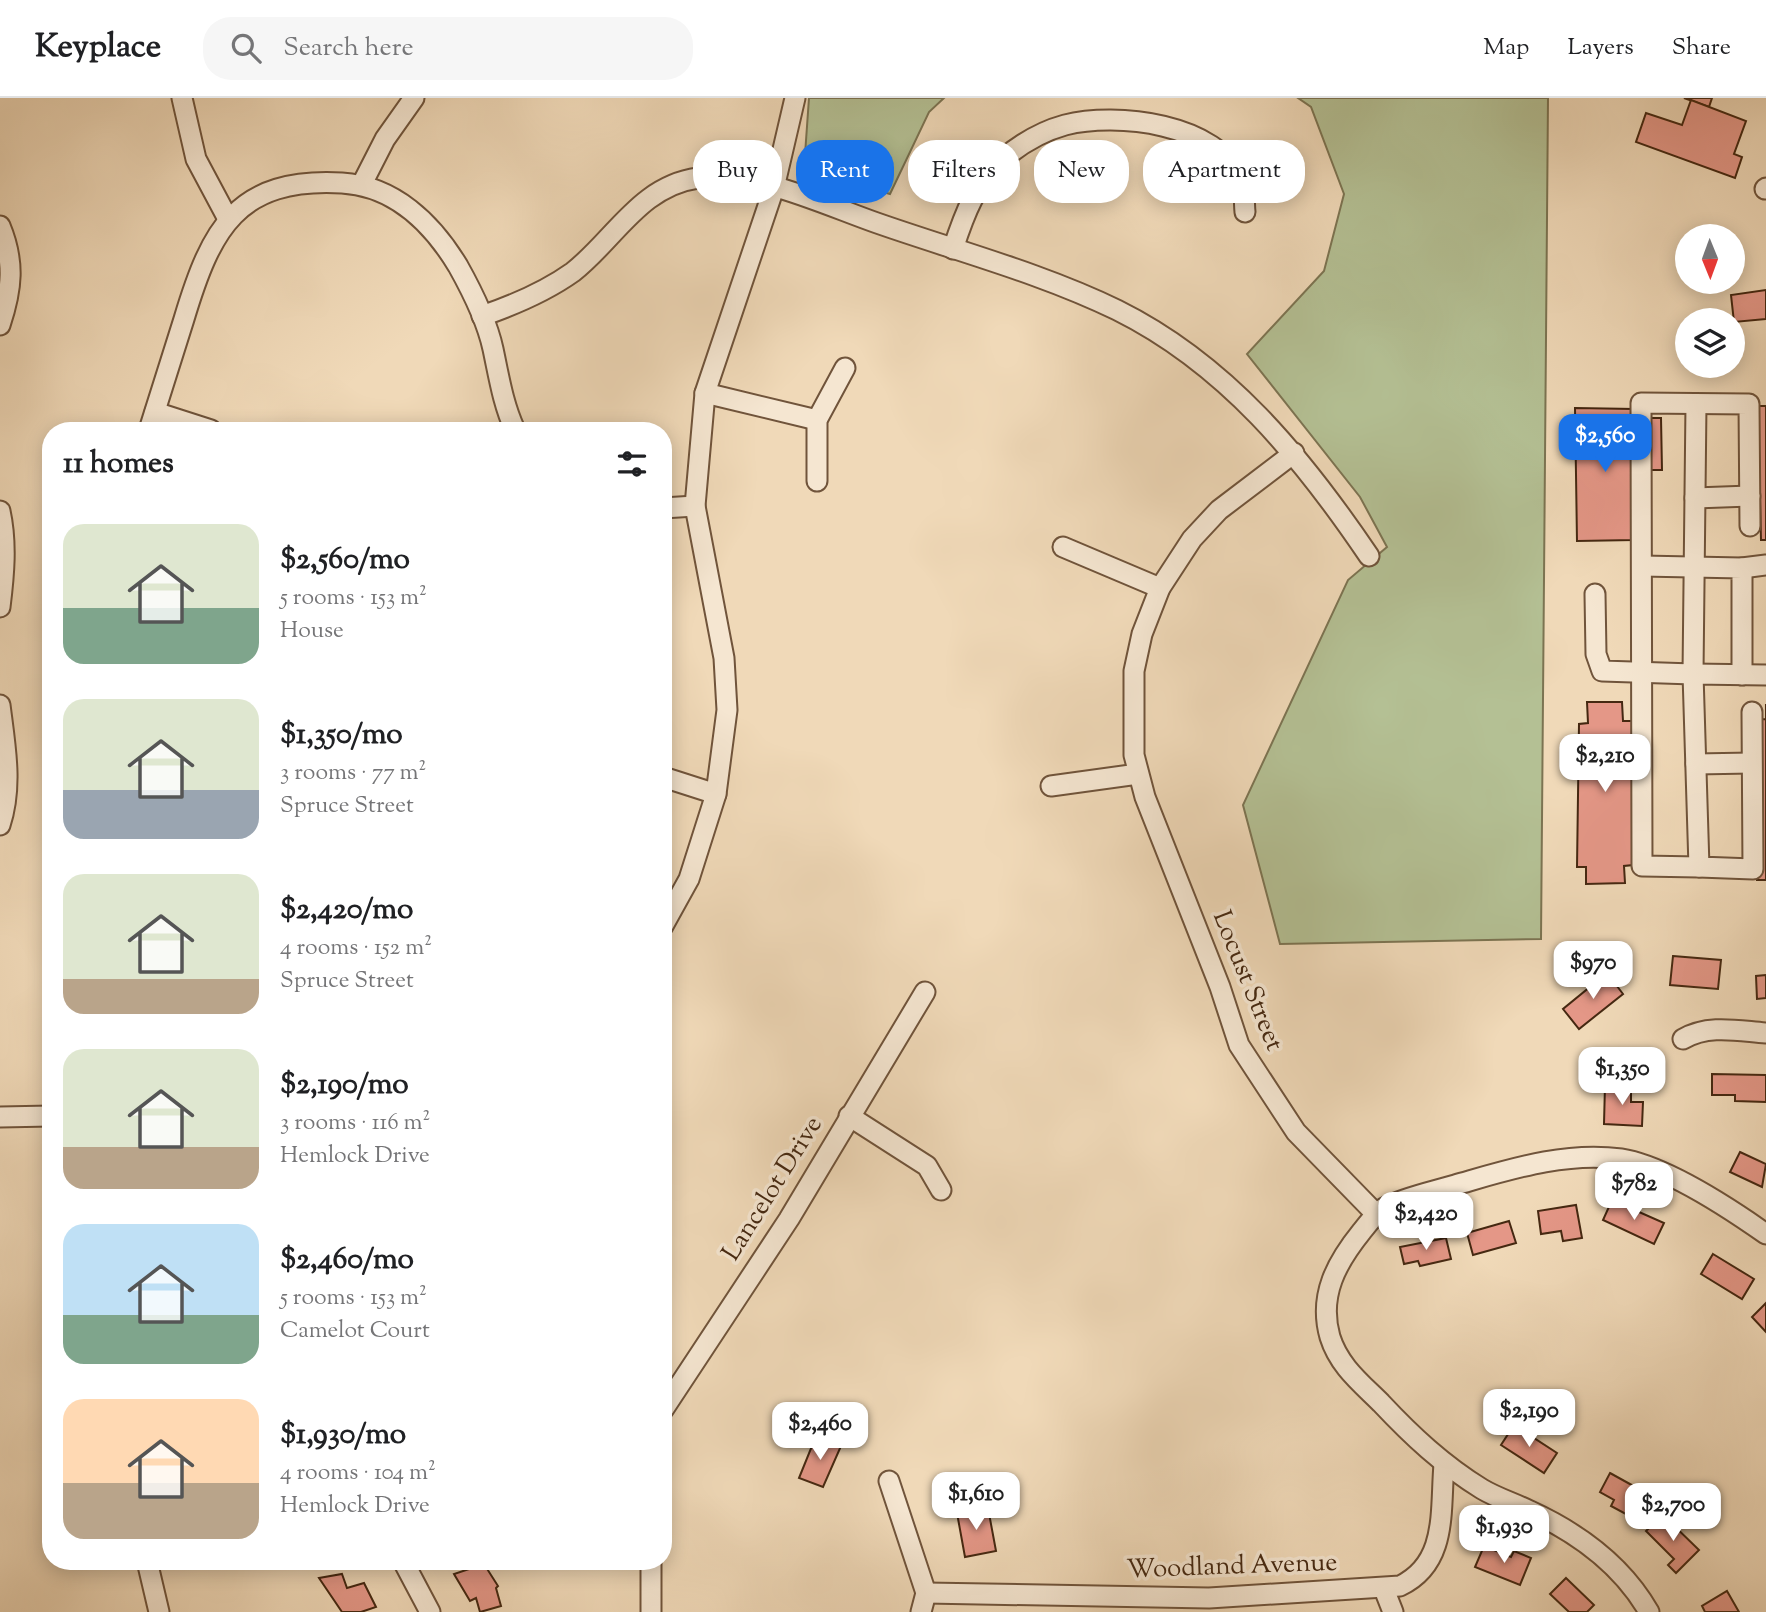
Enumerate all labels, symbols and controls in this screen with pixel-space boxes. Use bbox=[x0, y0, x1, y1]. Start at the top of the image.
search box bbox=[203, 17, 693, 80]
text: Keyplace bbox=[35, 24, 161, 72]
icon: search bbox=[227, 29, 265, 67]
text: Search here bbox=[283, 30, 414, 67]
text: Map bbox=[1483, 31, 1529, 65]
text: Layers bbox=[1567, 31, 1634, 65]
text: Share bbox=[1672, 31, 1731, 65]
chip: Buy bbox=[693, 140, 782, 203]
chip: Rent bbox=[796, 140, 894, 203]
chip: Filters bbox=[908, 140, 1020, 203]
chip: New bbox=[1034, 140, 1129, 203]
chip: Apartment bbox=[1143, 140, 1305, 203]
north arrow bbox=[1675, 224, 1745, 294]
map controls bbox=[1675, 224, 1745, 378]
button: layers bbox=[1675, 308, 1745, 378]
pin: $2,560 bbox=[1548, 414, 1662, 474]
text: $2,560 bbox=[1575, 420, 1635, 453]
text: 11 homes bbox=[63, 443, 174, 486]
icon: filters bbox=[613, 445, 651, 483]
text: $2,560/mo bbox=[280, 539, 410, 582]
icon: home bbox=[119, 552, 203, 636]
text: 5 rooms · 153 m² bbox=[280, 582, 427, 615]
text: House bbox=[280, 615, 344, 648]
text: $1,350/mo bbox=[280, 714, 403, 757]
icon: home bbox=[119, 727, 203, 811]
pin: $2,210 bbox=[1548, 734, 1662, 794]
text: $2,210 bbox=[1575, 740, 1635, 773]
text: 3 rooms · 77 m² bbox=[280, 757, 426, 790]
text: Spruce Street bbox=[280, 790, 414, 823]
text: $2,420/mo bbox=[280, 889, 413, 932]
icon: home bbox=[119, 902, 203, 986]
street label: Locust Street bbox=[1202, 905, 1292, 1057]
text: 4 rooms · 152 m² bbox=[280, 932, 432, 965]
pin: $970 bbox=[1552, 942, 1634, 1001]
text: $970 bbox=[1570, 947, 1616, 980]
text: Spruce Street bbox=[280, 965, 414, 998]
pin: $1,350 bbox=[1565, 1048, 1679, 1107]
text: $1,350 bbox=[1594, 1053, 1650, 1086]
text: $2,190/mo bbox=[280, 1064, 409, 1107]
icon: home bbox=[119, 1077, 203, 1161]
text: 3 rooms · 116 m² bbox=[280, 1107, 430, 1140]
street label: Lancelot Drive bbox=[714, 1109, 832, 1269]
text: Hemlock Drive bbox=[280, 1140, 430, 1173]
pin: $782 bbox=[1593, 1162, 1675, 1222]
text: $782 bbox=[1611, 1168, 1657, 1201]
pin: $2,420 bbox=[1369, 1192, 1483, 1252]
text: $2,420 bbox=[1394, 1198, 1458, 1231]
text: $2,460/mo bbox=[280, 1239, 414, 1282]
icon: home bbox=[119, 1252, 203, 1336]
text: 5 rooms · 153 m² bbox=[280, 1282, 427, 1315]
text: Camelot Court bbox=[280, 1315, 430, 1348]
pin: $2,190 bbox=[1472, 1390, 1586, 1449]
text: $2,190 bbox=[1499, 1395, 1559, 1428]
pin: $2,460 bbox=[763, 1402, 877, 1462]
text: $2,460 bbox=[788, 1408, 852, 1441]
text: $1,930/mo bbox=[280, 1414, 406, 1457]
icon: home bbox=[119, 1427, 203, 1511]
text: 4 rooms · 104 m² bbox=[280, 1457, 436, 1490]
pin: $1,610 bbox=[919, 1472, 1033, 1532]
text: $1,610 bbox=[948, 1478, 1004, 1511]
pin: $2,700 bbox=[1616, 1484, 1730, 1543]
text: $2,700 bbox=[1641, 1489, 1705, 1522]
text: Hemlock Drive bbox=[280, 1490, 430, 1523]
pin: $1,930 bbox=[1447, 1506, 1561, 1565]
text: $1,930 bbox=[1475, 1511, 1533, 1544]
street label: Woodland Avenue bbox=[1126, 1545, 1338, 1589]

